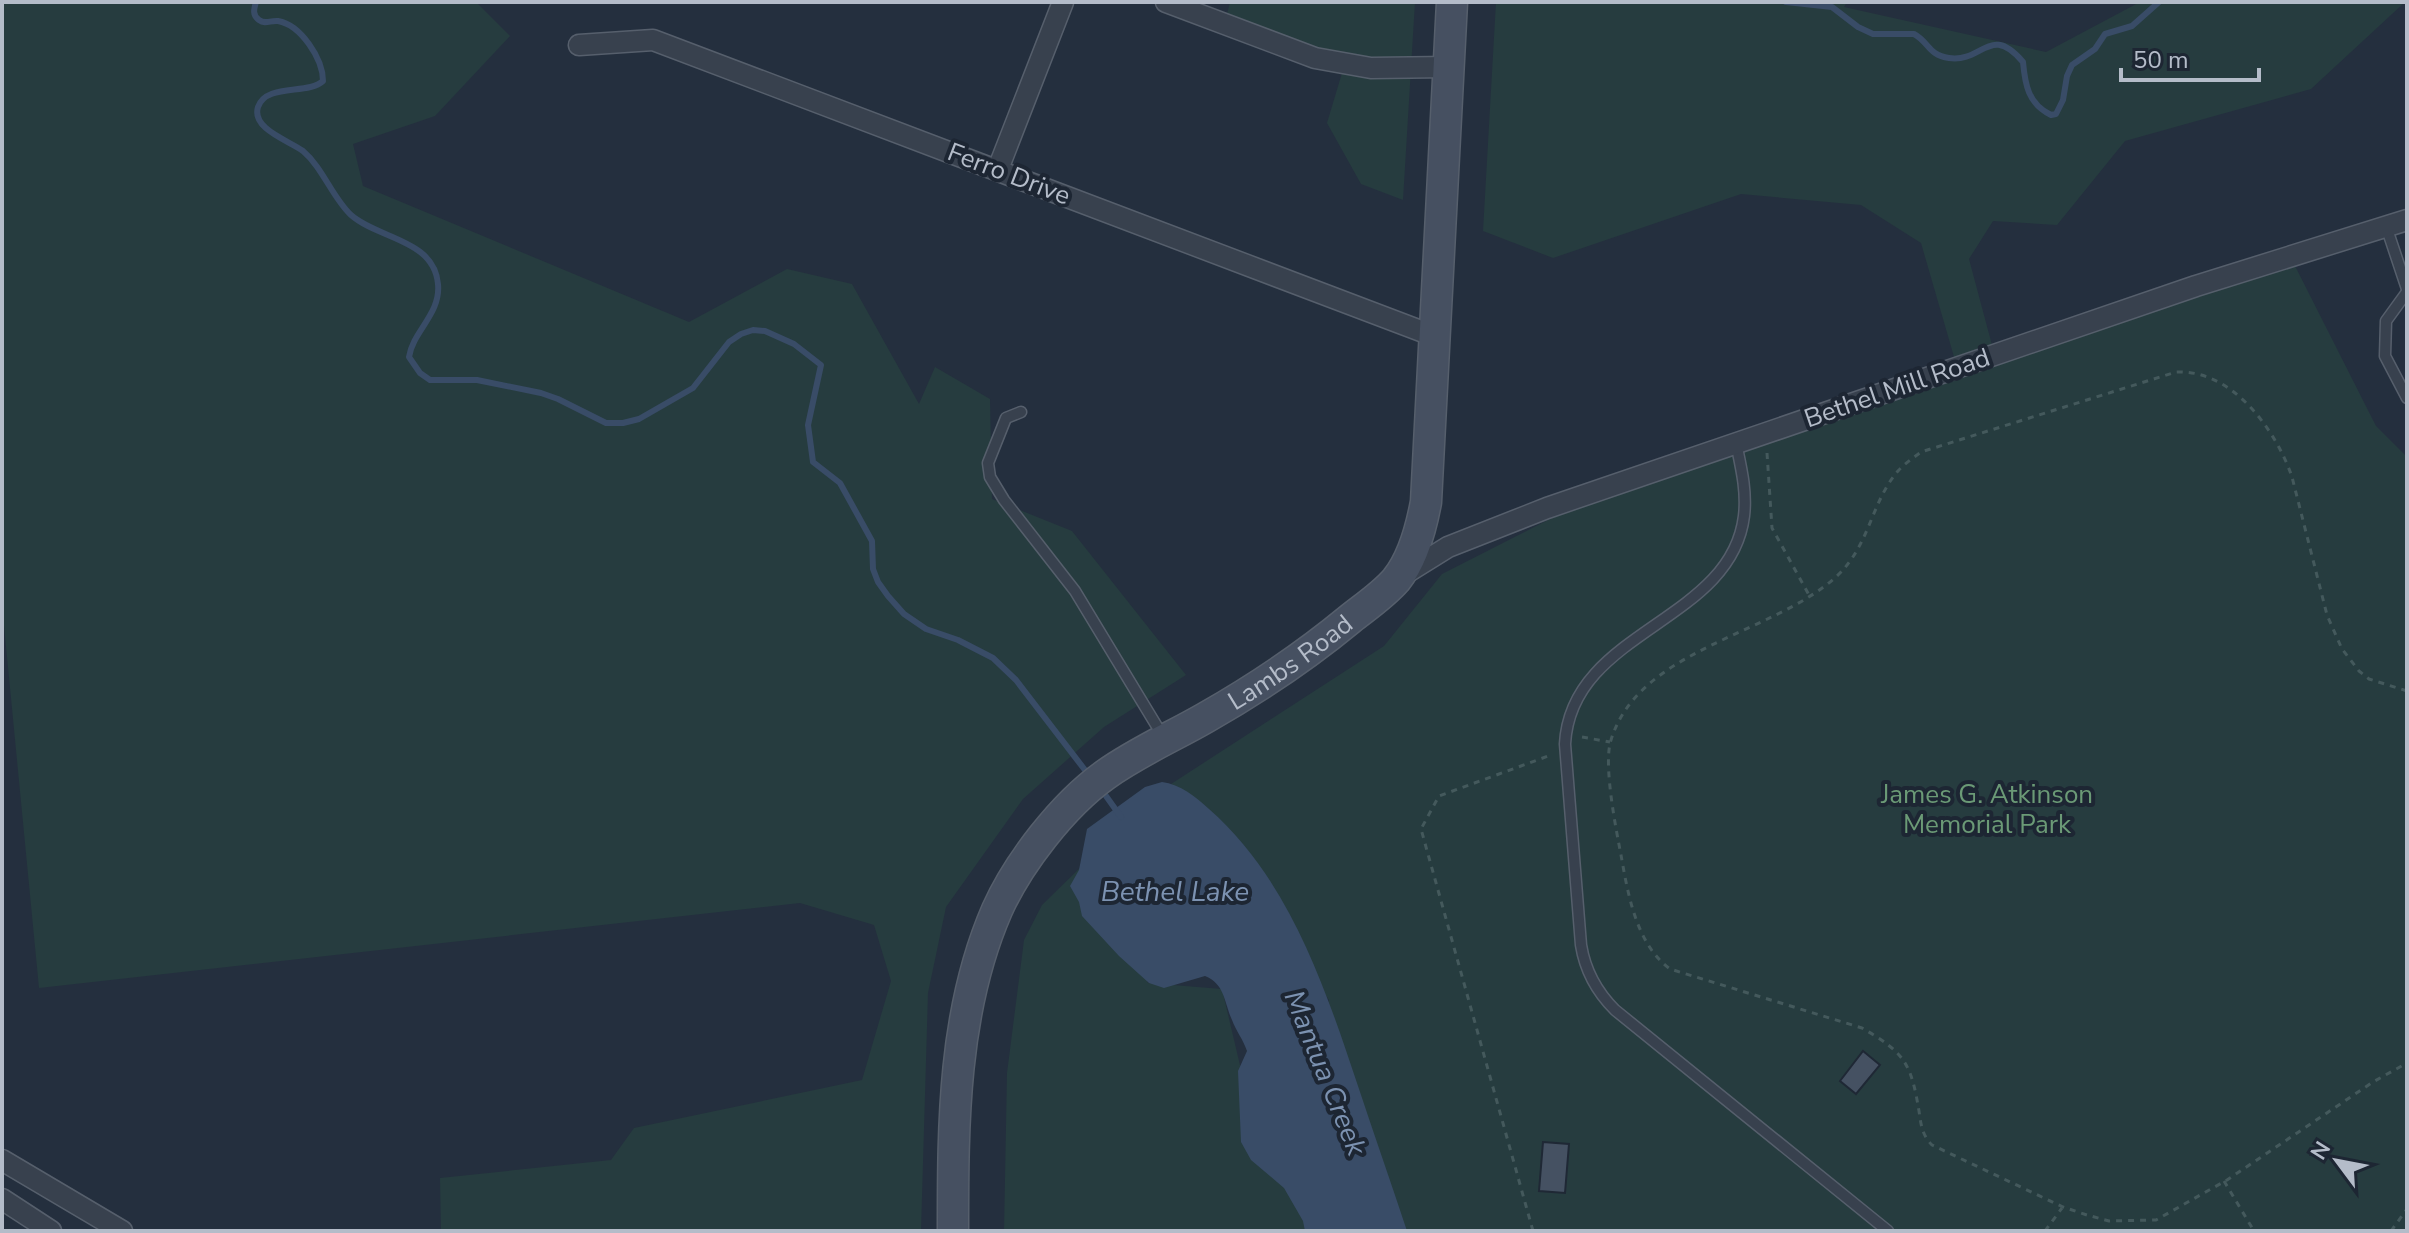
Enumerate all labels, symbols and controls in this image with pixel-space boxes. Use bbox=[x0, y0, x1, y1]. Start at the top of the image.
scale bar bbox=[2121, 32, 2259, 82]
text: 50 m bbox=[2133, 44, 2189, 76]
street label: Ferro Drive bbox=[943, 135, 1075, 213]
street label: Bethel Mill Road bbox=[1799, 340, 1995, 436]
street label: Lambs Road bbox=[1221, 606, 1360, 718]
park label: James G. Atkinson Memorial Park bbox=[1880, 777, 2093, 842]
water label: Bethel Lake bbox=[1101, 873, 1249, 911]
water label: Mantua Creek bbox=[1275, 985, 1376, 1162]
north arrow bbox=[2297, 1121, 2377, 1201]
text: N bbox=[2304, 1136, 2338, 1166]

